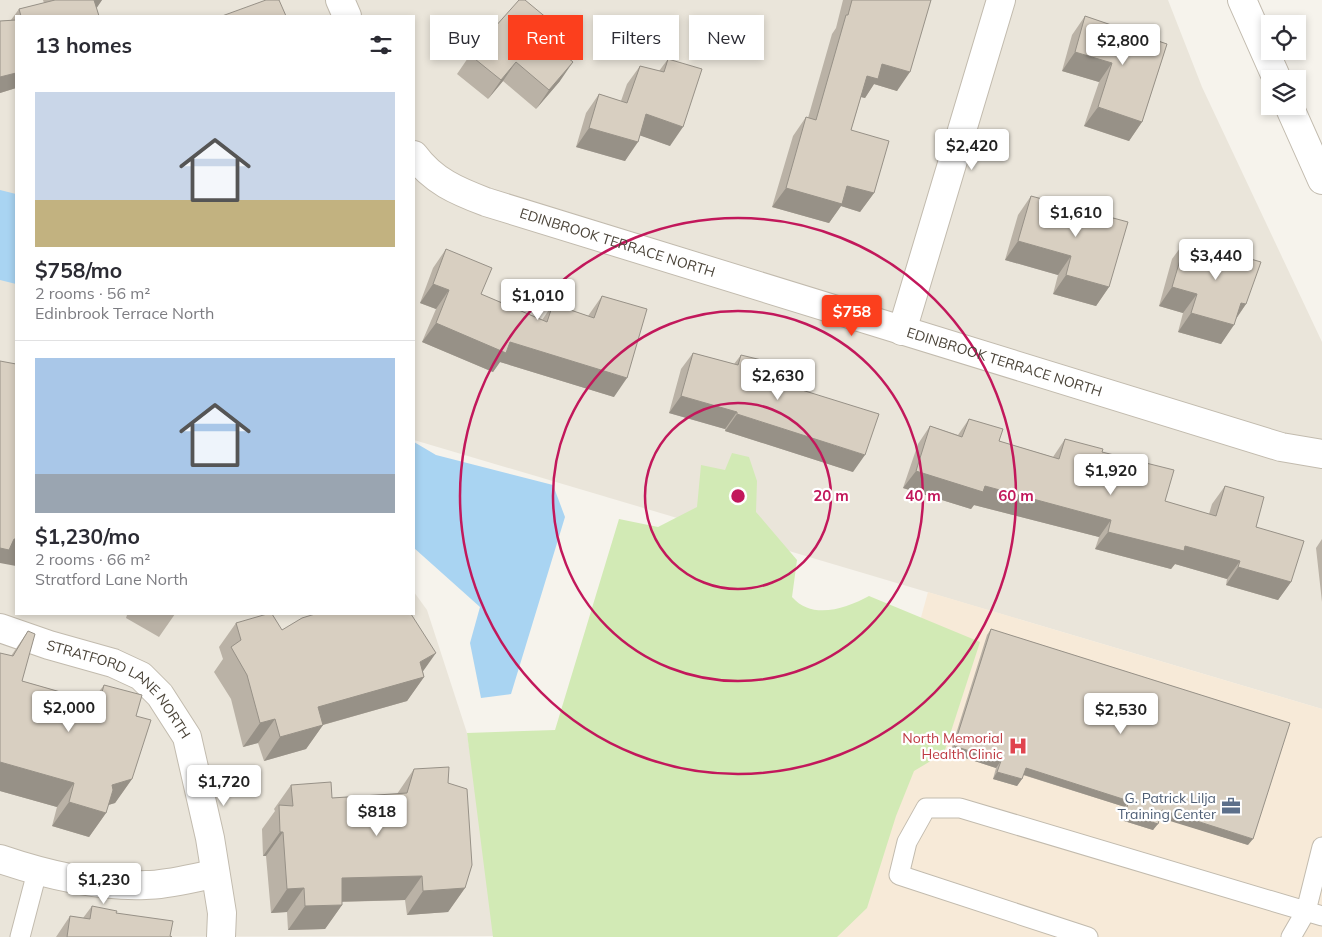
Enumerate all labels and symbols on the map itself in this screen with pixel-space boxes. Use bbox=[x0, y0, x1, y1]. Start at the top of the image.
pin: $2,800 bbox=[1082, 23, 1164, 66]
pin: $2,420 bbox=[931, 128, 1013, 171]
pin: $1,610 bbox=[1035, 196, 1117, 238]
street label: EDINBROOK TERRACE NORTH bbox=[518, 204, 717, 281]
pin: $3,440 bbox=[1175, 238, 1257, 281]
pin: $1,010 bbox=[497, 278, 579, 321]
pin: $758 bbox=[822, 294, 882, 337]
street label: EDINBROOK TERRACE NORTH bbox=[905, 323, 1104, 400]
pin: $2,630 bbox=[737, 358, 819, 401]
pin: $1,920 bbox=[1070, 454, 1152, 496]
text: 20 m bbox=[813, 486, 849, 505]
text: 40 m bbox=[905, 486, 941, 505]
text: 60 m bbox=[998, 486, 1034, 505]
centre of rings bbox=[729, 487, 747, 505]
street label: STRATFORD LANE NORTH bbox=[45, 636, 195, 742]
pin: $2,000 bbox=[28, 690, 110, 733]
pin: $2,530 bbox=[1080, 692, 1162, 735]
place label: North Memorial Health Clinic bbox=[902, 729, 1003, 763]
hospital icon: North Memorial Health Clinic bbox=[1007, 735, 1029, 757]
pin: $1,720 bbox=[183, 764, 265, 807]
place label: G. Patrick Lilja Training Center bbox=[1118, 789, 1217, 823]
pin: $818 bbox=[347, 794, 407, 837]
office icon: G. Patrick Lilja Training Center bbox=[1220, 795, 1242, 817]
pin: $1,230 bbox=[63, 862, 145, 905]

